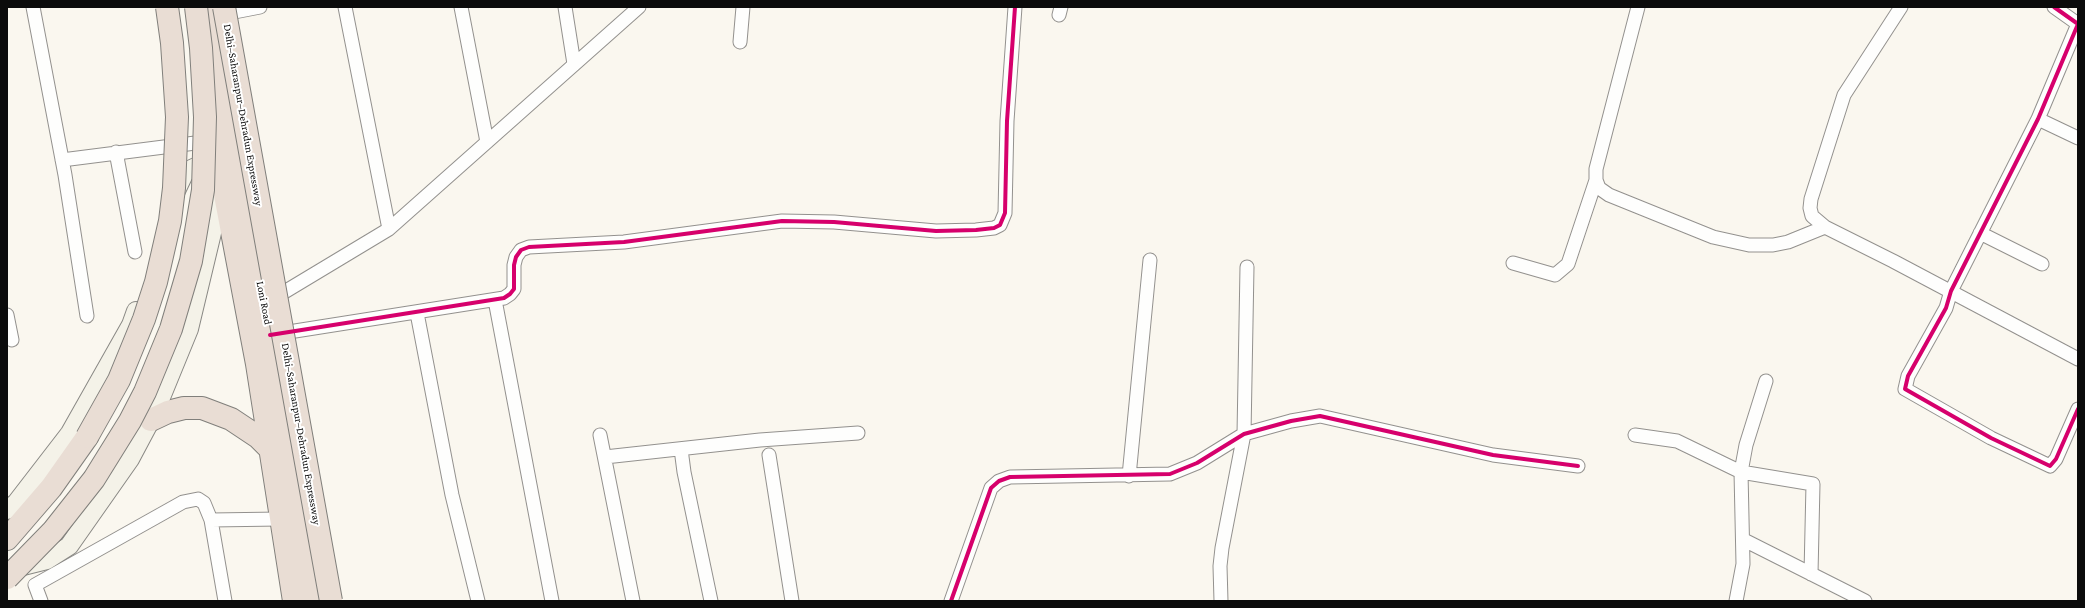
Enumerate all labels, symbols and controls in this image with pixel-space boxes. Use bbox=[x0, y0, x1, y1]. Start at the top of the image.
street label: Delhi–Saharanpur–Dehradun Expressway bbox=[220, 23, 266, 207]
street label: Loni Road bbox=[253, 280, 275, 326]
street label: Delhi–Saharanpur–Dehradun Expressway bbox=[278, 342, 324, 526]

